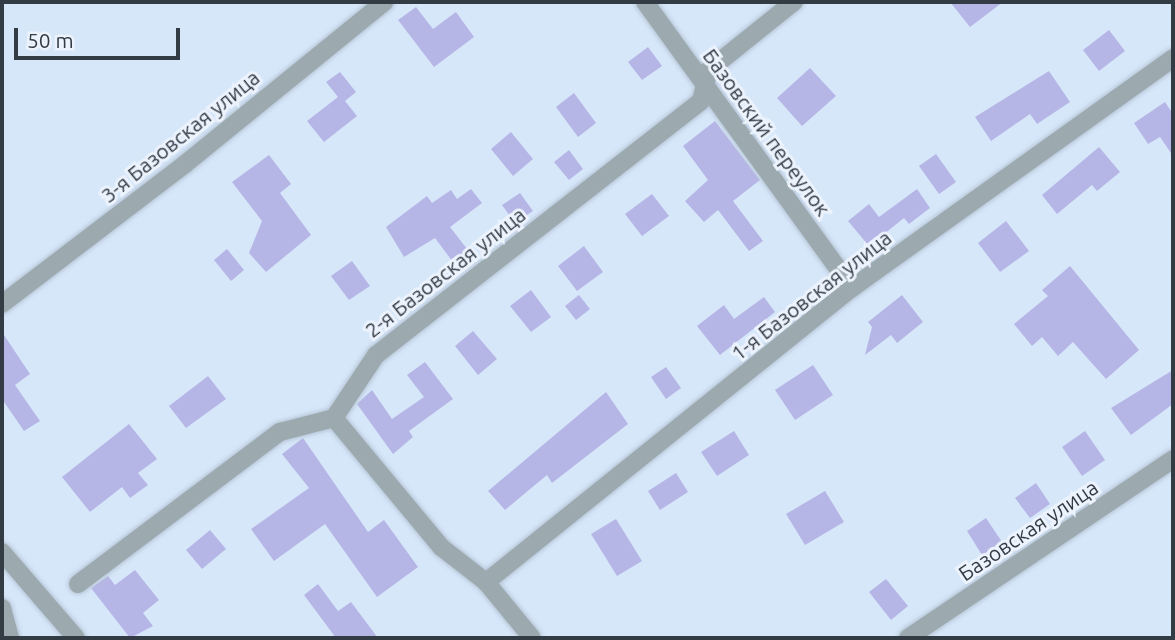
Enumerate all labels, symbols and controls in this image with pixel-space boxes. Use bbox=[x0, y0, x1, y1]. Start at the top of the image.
scale bar bbox=[18, 14, 184, 58]
text: 50 m bbox=[27, 28, 74, 52]
street label: Базовский переулок bbox=[698, 43, 836, 221]
street label: 3-я Базовская улица bbox=[96, 64, 264, 208]
street label: 2-я Базовская улица bbox=[360, 202, 530, 342]
street label: 1-я Базовская улица bbox=[726, 225, 896, 365]
street label: Базовская улица bbox=[954, 474, 1102, 586]

